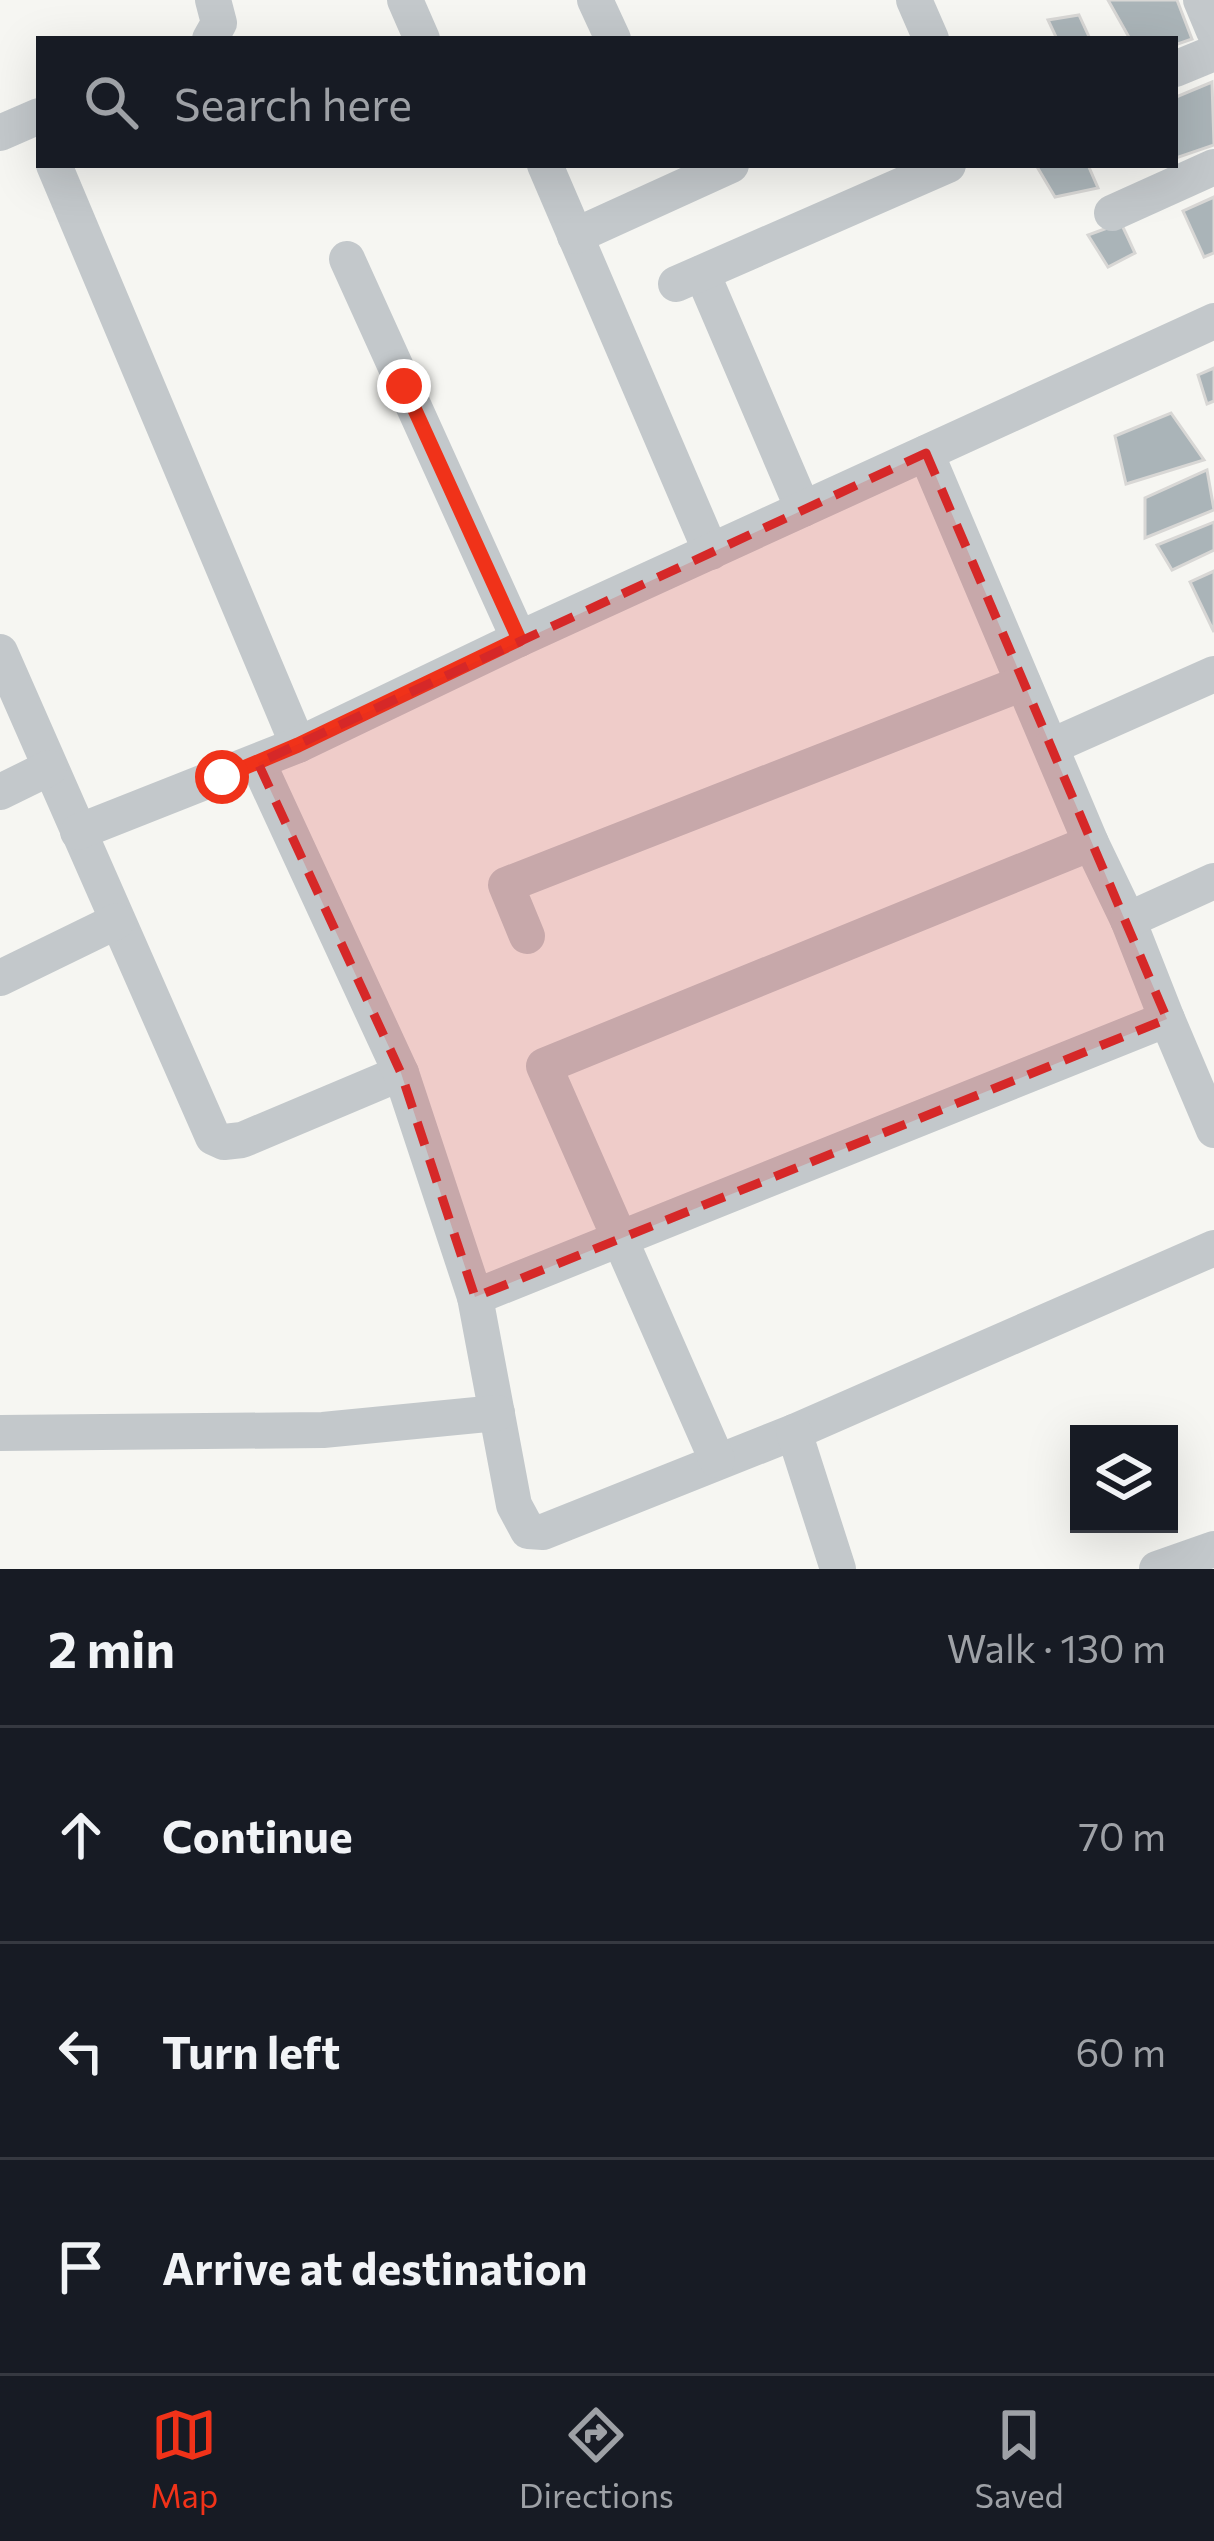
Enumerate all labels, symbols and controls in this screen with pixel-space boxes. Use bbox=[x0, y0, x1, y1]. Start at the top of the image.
search box bbox=[36, 36, 1178, 168]
icon: search bbox=[78, 69, 144, 135]
text: Search here bbox=[174, 75, 412, 130]
route end bbox=[377, 359, 431, 413]
route start bbox=[195, 750, 249, 804]
map controls bbox=[1070, 1425, 1178, 1533]
button: layers bbox=[1070, 1425, 1178, 1533]
text: 2 min bbox=[48, 1616, 175, 1679]
text: Walk · 130 m bbox=[947, 1623, 1166, 1671]
icon: ahead bbox=[48, 1802, 114, 1868]
text: Continue bbox=[162, 1807, 353, 1862]
text: 70 m bbox=[1079, 1811, 1166, 1859]
icon: left bbox=[48, 2018, 114, 2084]
text: Turn left bbox=[162, 2023, 340, 2078]
text: 60 m bbox=[1075, 2027, 1166, 2075]
icon: arrive bbox=[48, 2234, 114, 2300]
text: Arrive at destination bbox=[162, 2239, 588, 2294]
tab: Map bbox=[150, 2402, 218, 2515]
tab: Directions bbox=[519, 2402, 674, 2515]
tab: Saved bbox=[975, 2402, 1064, 2515]

